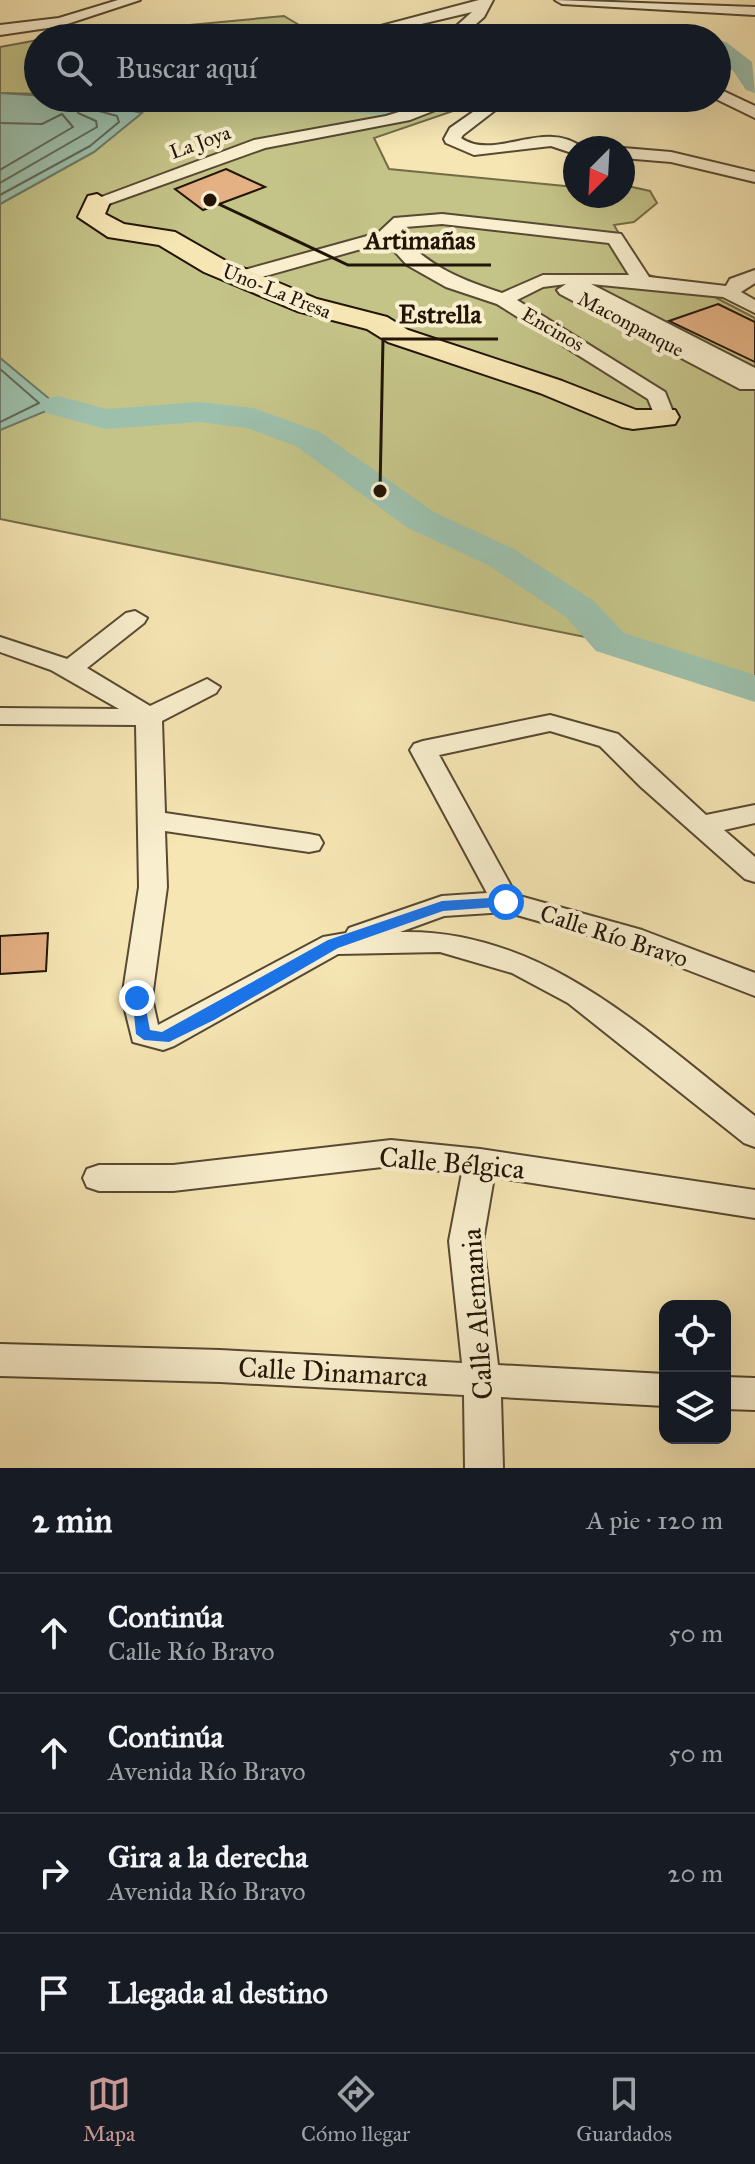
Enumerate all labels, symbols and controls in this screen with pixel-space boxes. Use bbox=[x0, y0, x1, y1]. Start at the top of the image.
search box bbox=[24, 24, 731, 112]
icon: search bbox=[52, 46, 96, 90]
text: Buscar aquí bbox=[116, 50, 257, 86]
street label: La Joya bbox=[166, 120, 235, 165]
north arrow bbox=[563, 136, 635, 208]
callout: Artimañas bbox=[348, 215, 491, 265]
text: Artimañas bbox=[363, 224, 476, 256]
street label: Uno-La Presa bbox=[219, 258, 335, 324]
street label: Maconpanque bbox=[574, 286, 688, 363]
callout: Estrella bbox=[383, 289, 498, 339]
text: Estrella bbox=[399, 298, 482, 330]
street label: Encinos bbox=[518, 302, 588, 356]
route start bbox=[488, 884, 524, 920]
street label: Calle Río Bravo bbox=[536, 898, 692, 974]
route end bbox=[119, 980, 155, 1016]
street label: Calle Bélgica bbox=[378, 1139, 526, 1187]
street label: Calle Alemania bbox=[454, 1227, 500, 1401]
map controls bbox=[659, 1300, 731, 1444]
button: locate bbox=[659, 1300, 731, 1372]
street label: Calle Dinamarca bbox=[237, 1350, 429, 1394]
button: layers bbox=[659, 1372, 731, 1444]
text: 2 min bbox=[32, 1500, 112, 1541]
text: A pie · 120 m bbox=[586, 1504, 723, 1536]
text: Continúa bbox=[108, 1599, 224, 1635]
icon: ahead bbox=[32, 1611, 76, 1655]
text: 50 m bbox=[668, 1617, 723, 1649]
text: Calle Río Bravo bbox=[108, 1635, 274, 1667]
text: Continúa bbox=[108, 1719, 224, 1755]
icon: ahead bbox=[32, 1731, 76, 1775]
text: 50 m bbox=[668, 1737, 723, 1769]
text: Avenida Río Bravo bbox=[108, 1755, 306, 1787]
text: Gira a la derecha bbox=[108, 1839, 308, 1875]
icon: right bbox=[32, 1851, 76, 1895]
text: 20 m bbox=[668, 1857, 723, 1889]
text: Avenida Río Bravo bbox=[108, 1875, 306, 1907]
icon: arrive bbox=[32, 1971, 76, 2015]
text: Llegada al destino bbox=[108, 1975, 328, 2011]
tab: Mapa bbox=[83, 2072, 135, 2147]
tab: Cómo llegar bbox=[301, 2072, 410, 2147]
tab: Guardados bbox=[576, 2072, 672, 2147]

